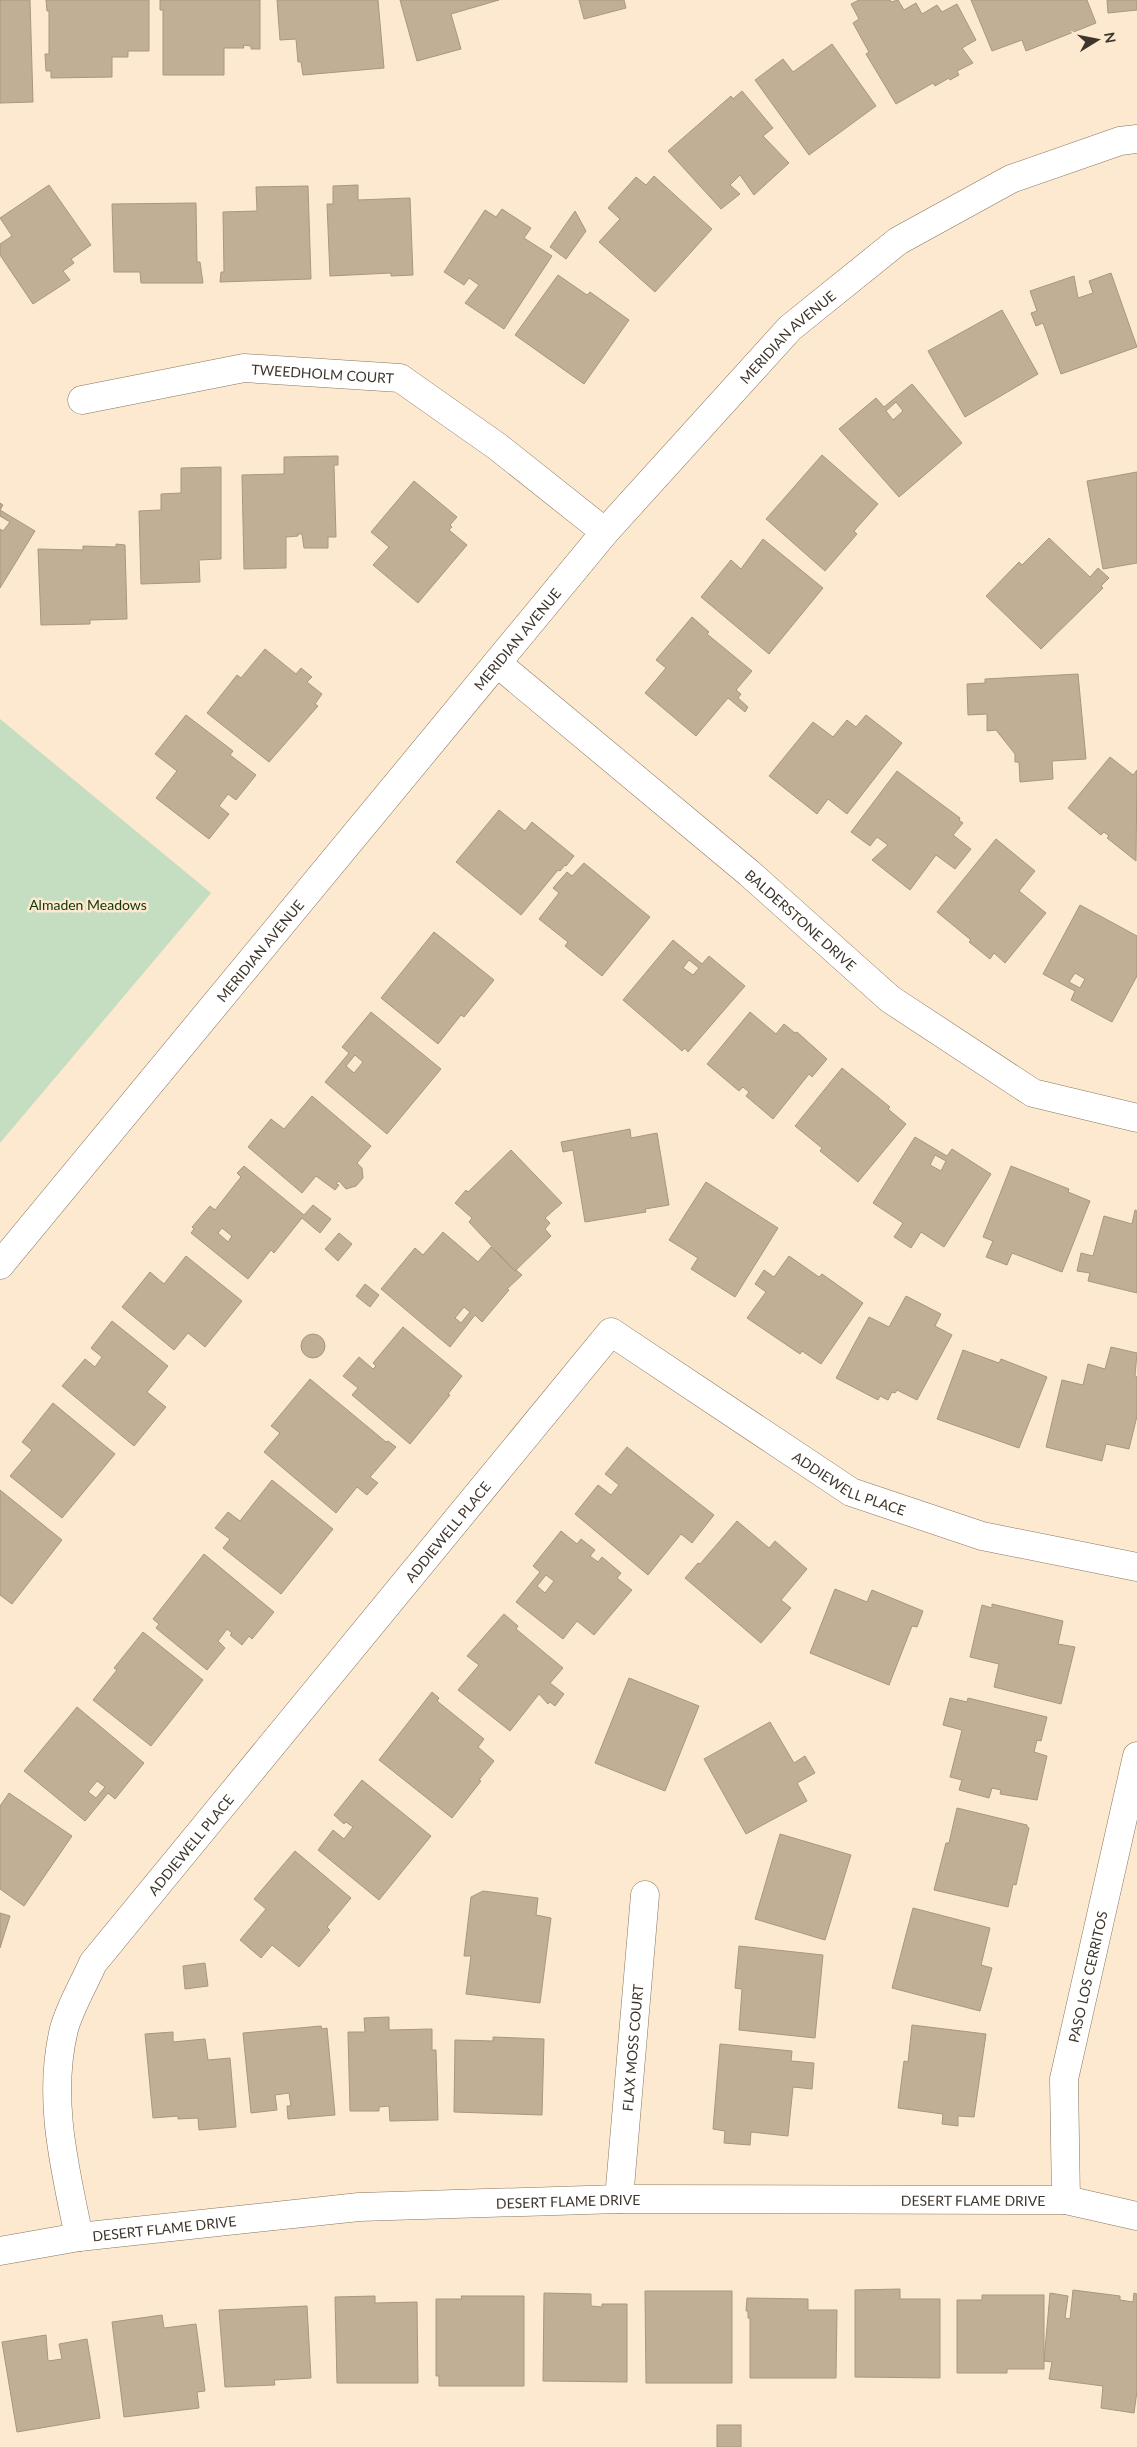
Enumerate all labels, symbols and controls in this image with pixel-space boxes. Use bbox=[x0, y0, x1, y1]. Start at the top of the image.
north arrow bbox=[1072, 15, 1122, 65]
text: N bbox=[1101, 31, 1120, 44]
street label: MERIDIAN AVENUE bbox=[736, 286, 839, 387]
street label: TWEEDHOLM COURT bbox=[251, 360, 395, 386]
street label: MERIDIAN AVENUE bbox=[470, 584, 564, 693]
street label: BALDERSTONE DRIVE bbox=[742, 866, 860, 974]
park label: Almaden Meadows bbox=[29, 896, 147, 913]
street label: MERIDIAN AVENUE bbox=[213, 896, 307, 1005]
street label: ADDIEWELL PLACE bbox=[790, 1447, 908, 1518]
street label: ADDIEWELL PLACE bbox=[401, 1478, 494, 1585]
street label: ADDIEWELL PLACE bbox=[144, 1791, 237, 1898]
street label: PASO LOS CERRITOS bbox=[1064, 1909, 1110, 2044]
street label: FLAX MOSS COURT bbox=[618, 1982, 646, 2112]
street label: DESERT FLAME DRIVE bbox=[496, 2190, 640, 2211]
street label: DESERT FLAME DRIVE bbox=[901, 2191, 1045, 2208]
street label: DESERT FLAME DRIVE bbox=[91, 2212, 237, 2244]

